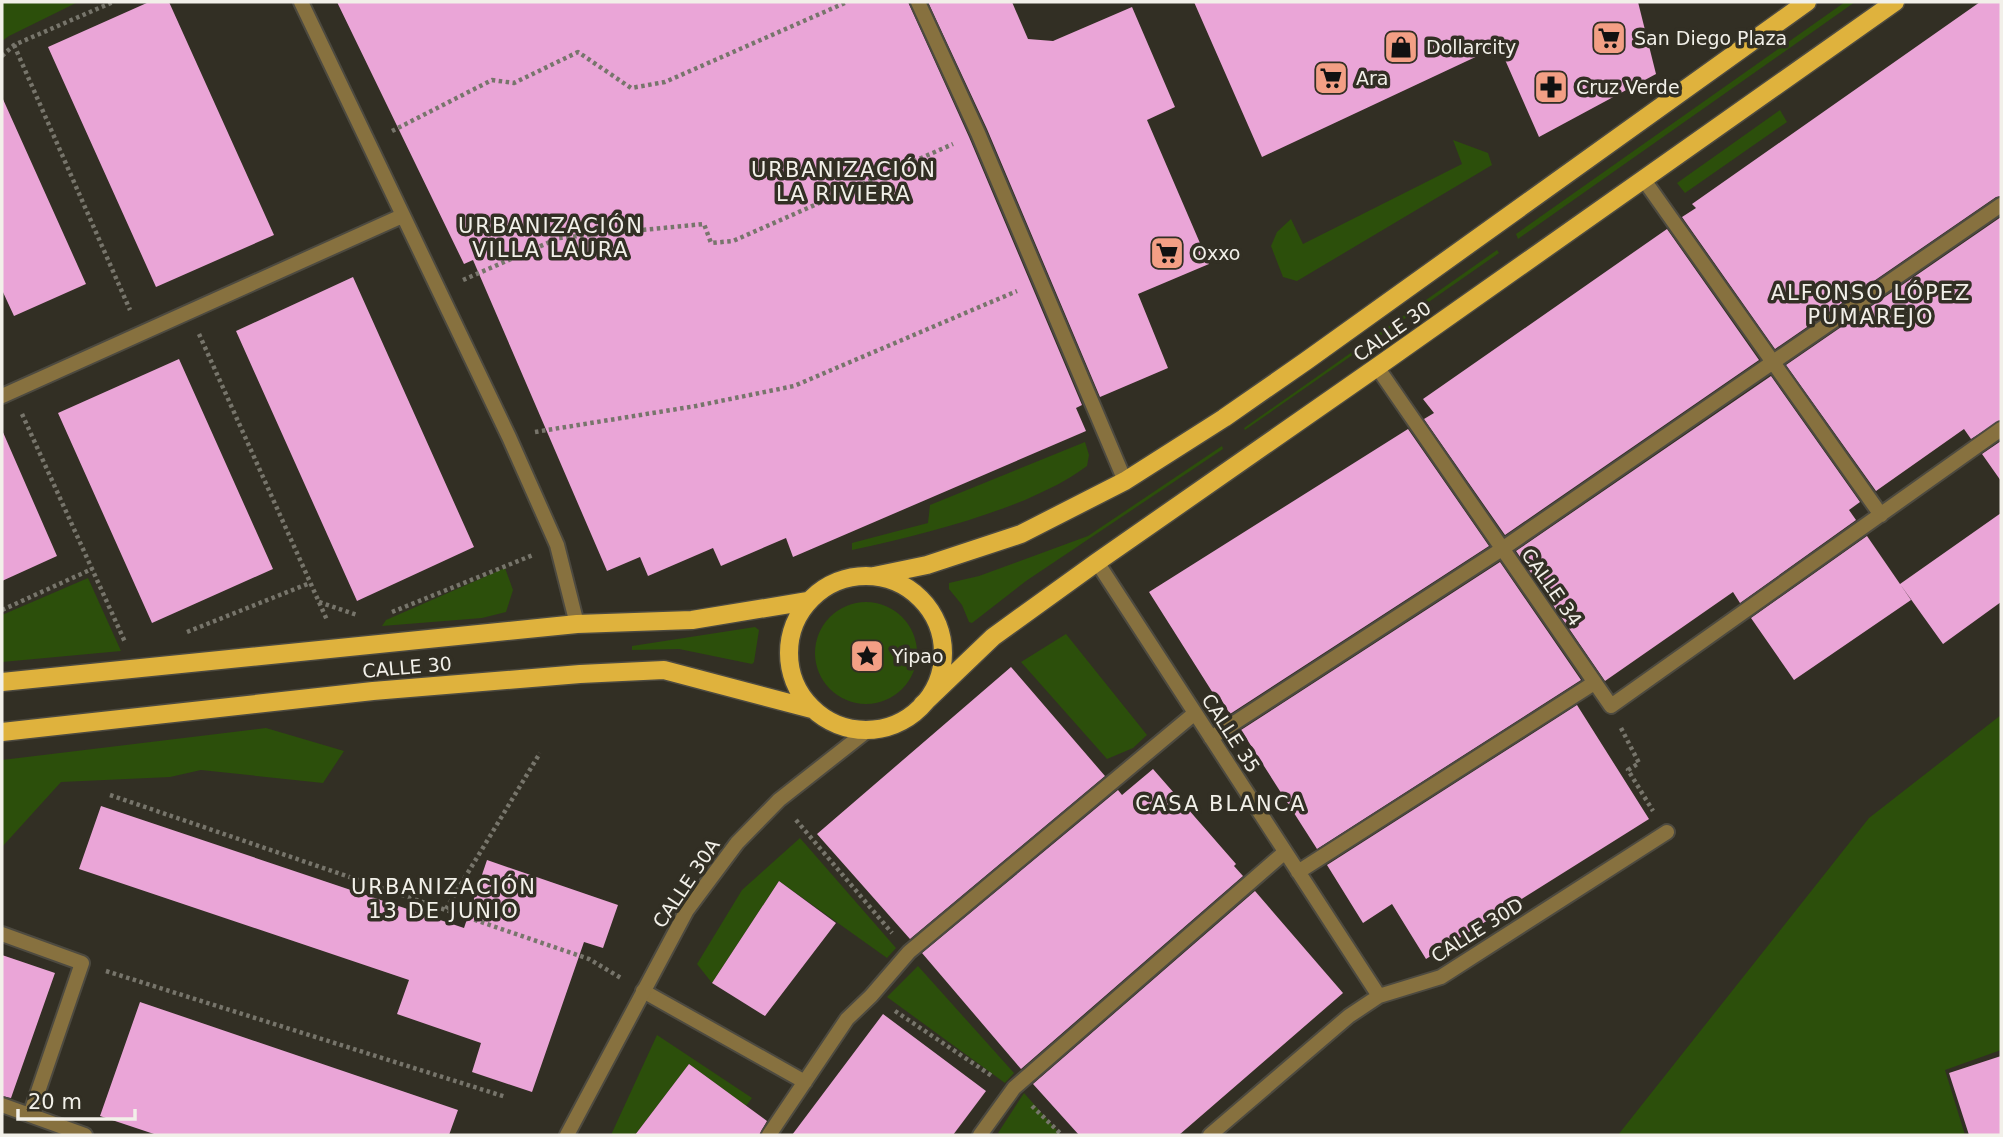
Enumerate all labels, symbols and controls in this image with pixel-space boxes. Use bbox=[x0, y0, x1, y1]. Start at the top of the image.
supermarket icon: San Diego Plaza bbox=[1590, 19, 1628, 57]
place label: San Diego Plaza bbox=[1634, 27, 1787, 49]
shop icon: Dollarcity bbox=[1382, 28, 1420, 66]
place label: Dollarcity bbox=[1426, 36, 1516, 58]
supermarket icon: Ara bbox=[1312, 59, 1350, 97]
place label: Ara bbox=[1356, 67, 1388, 89]
pharmacy icon: Cruz Verde bbox=[1532, 68, 1570, 106]
place label: Cruz Verde bbox=[1576, 76, 1680, 98]
district label: URBANIZACIÓN LA RIVIERA bbox=[751, 157, 937, 206]
district label: URBANIZACIÓN VILLA LAURA bbox=[458, 213, 644, 262]
supermarket icon: Oxxo bbox=[1148, 234, 1186, 272]
place label: Oxxo bbox=[1192, 242, 1240, 264]
district label: ALFONSO LÓPEZ PUMAREJO bbox=[1771, 280, 1971, 329]
street label: CALLE 30 bbox=[1349, 296, 1435, 366]
street label: CALLE 34 bbox=[1517, 544, 1587, 630]
place icon: Yipao bbox=[848, 637, 886, 675]
place label: Yipao bbox=[891, 645, 944, 667]
street label: CALLE 30 bbox=[361, 652, 453, 682]
street label: CALLE 35 bbox=[1197, 689, 1265, 777]
district label: CASA BLANCA bbox=[1135, 792, 1307, 816]
street label: CALLE 30A bbox=[648, 834, 724, 932]
district label: URBANIZACIÓN 13 DE JUNIO bbox=[351, 874, 537, 923]
street label: CALLE 30D bbox=[1427, 893, 1527, 967]
scale bar bbox=[18, 1078, 135, 1122]
text: 20 m bbox=[28, 1090, 82, 1114]

